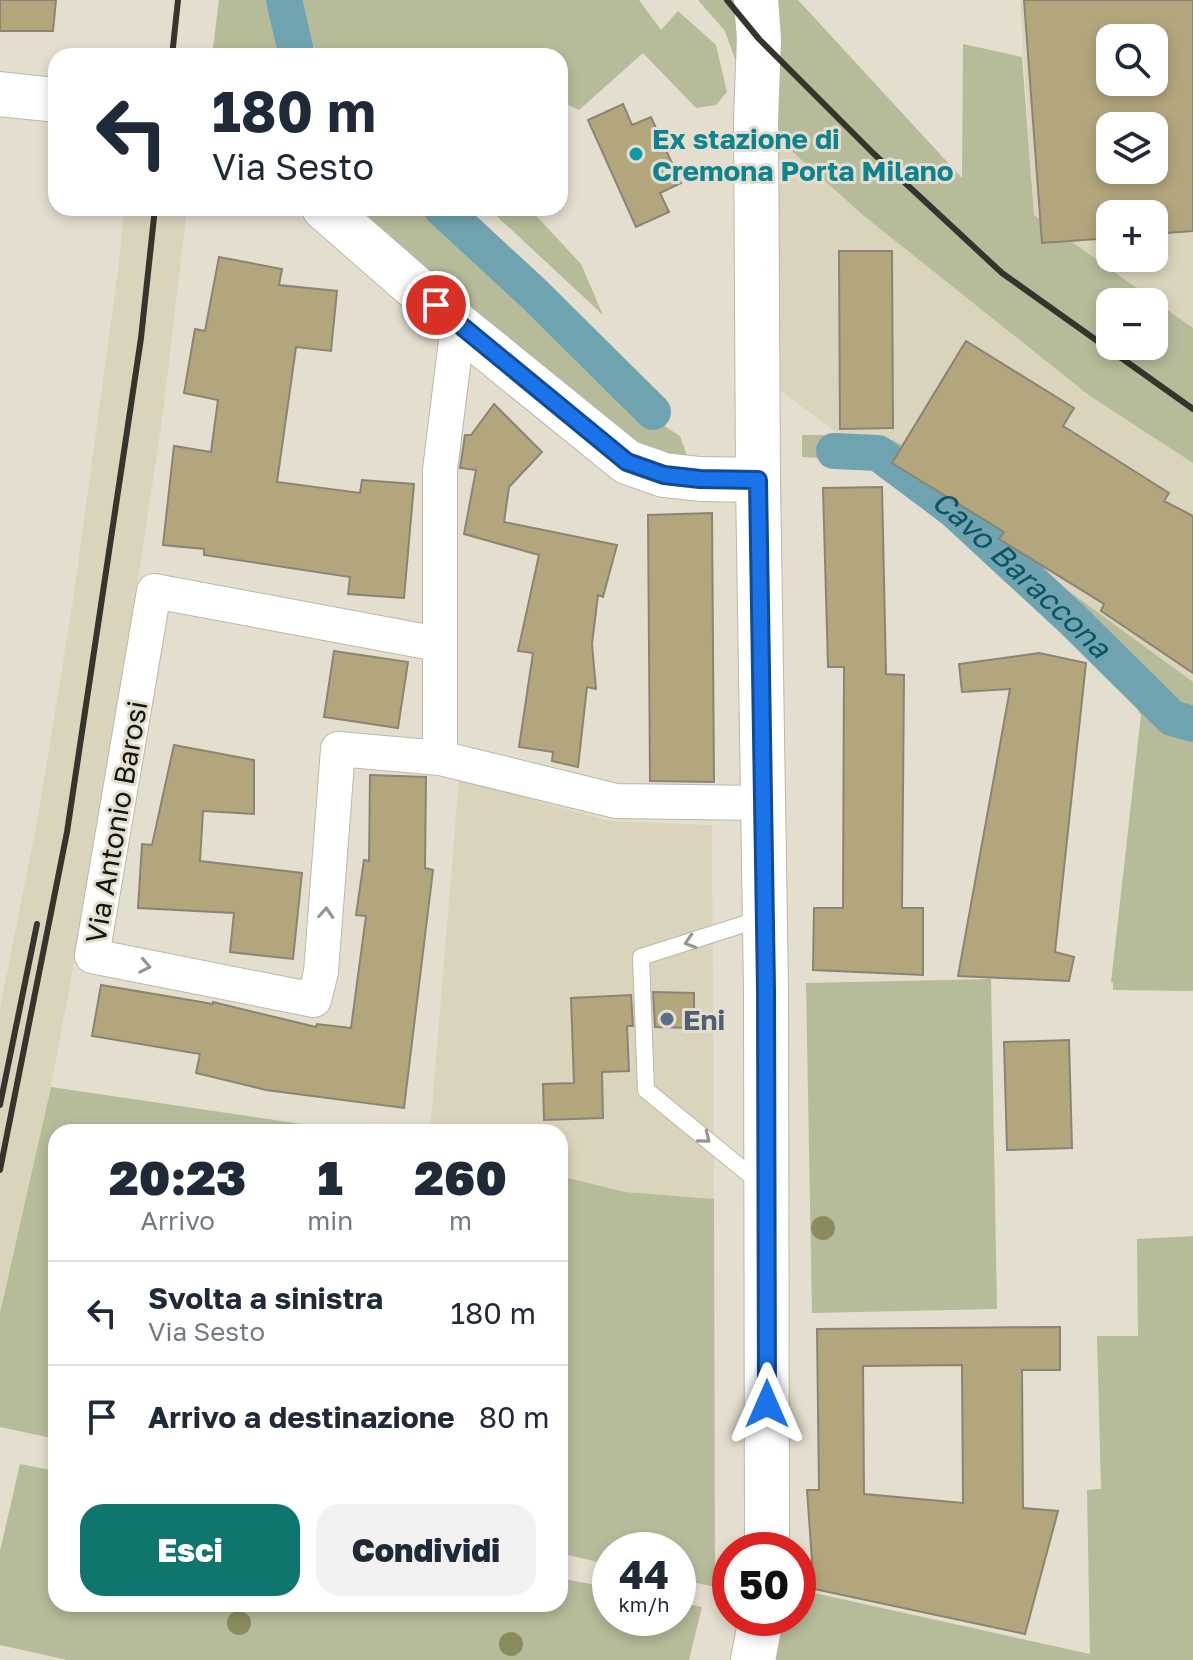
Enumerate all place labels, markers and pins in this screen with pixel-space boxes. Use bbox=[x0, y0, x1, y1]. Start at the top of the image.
place label: Ex stazione di Cremona Porta Milano bbox=[652, 122, 954, 187]
marker: Ex stazione di Cremona Porta Milano bbox=[627, 145, 645, 163]
pin bbox=[402, 271, 470, 339]
place label: Eni bbox=[683, 1003, 725, 1036]
marker: Eni bbox=[658, 1010, 676, 1028]

